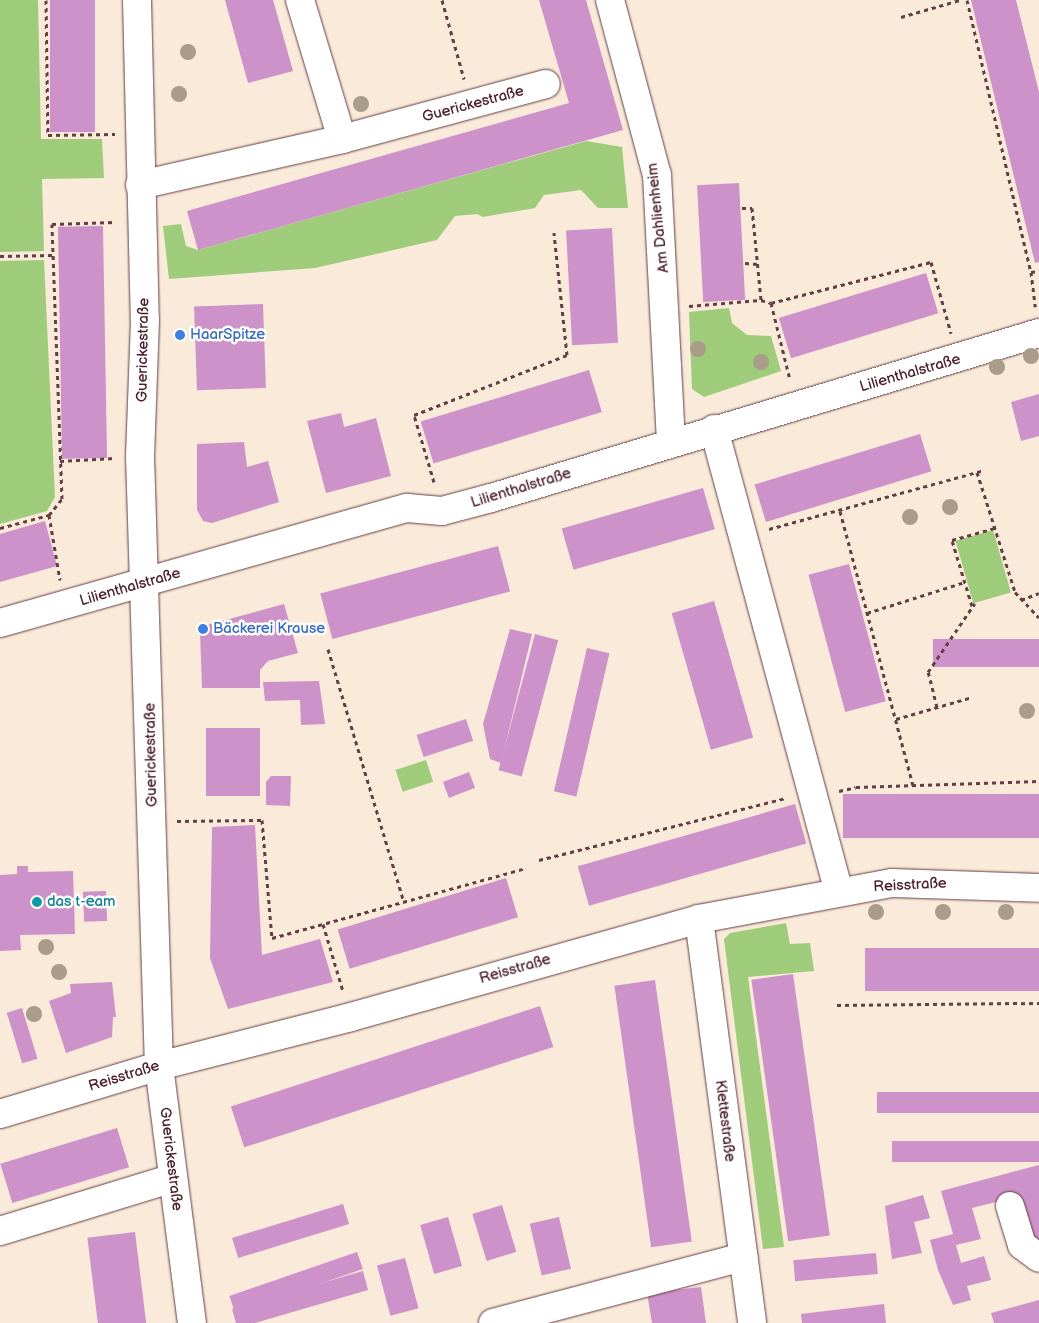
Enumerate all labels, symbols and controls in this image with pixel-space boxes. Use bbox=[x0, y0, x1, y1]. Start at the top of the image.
street label: Guerickestraße bbox=[420, 82, 526, 126]
street label: Am Dahlienheim bbox=[643, 162, 673, 274]
street label: Guerickestraße bbox=[133, 298, 153, 402]
place label: HaarSpitze bbox=[190, 326, 265, 344]
marker: HaarSpitze bbox=[174, 329, 186, 341]
street label: Lilienthalstraße bbox=[858, 350, 962, 396]
street label: Lilienthalstraße bbox=[469, 464, 573, 512]
street label: Lilienthalstraße bbox=[78, 564, 182, 610]
place label: Bäckerei Krause bbox=[213, 620, 325, 638]
marker: Bäckerei Krause bbox=[197, 623, 209, 635]
street label: Guerickestraße bbox=[141, 703, 161, 807]
street label: Reisstraße bbox=[873, 874, 947, 896]
place label: das t-eam bbox=[47, 893, 115, 911]
marker: das t-eam bbox=[31, 896, 43, 908]
street label: Reisstraße bbox=[477, 950, 553, 988]
street label: Reisstraße bbox=[86, 1057, 162, 1095]
street label: Klettestraße bbox=[711, 1079, 739, 1163]
street label: Guerickestraße bbox=[156, 1106, 186, 1212]

